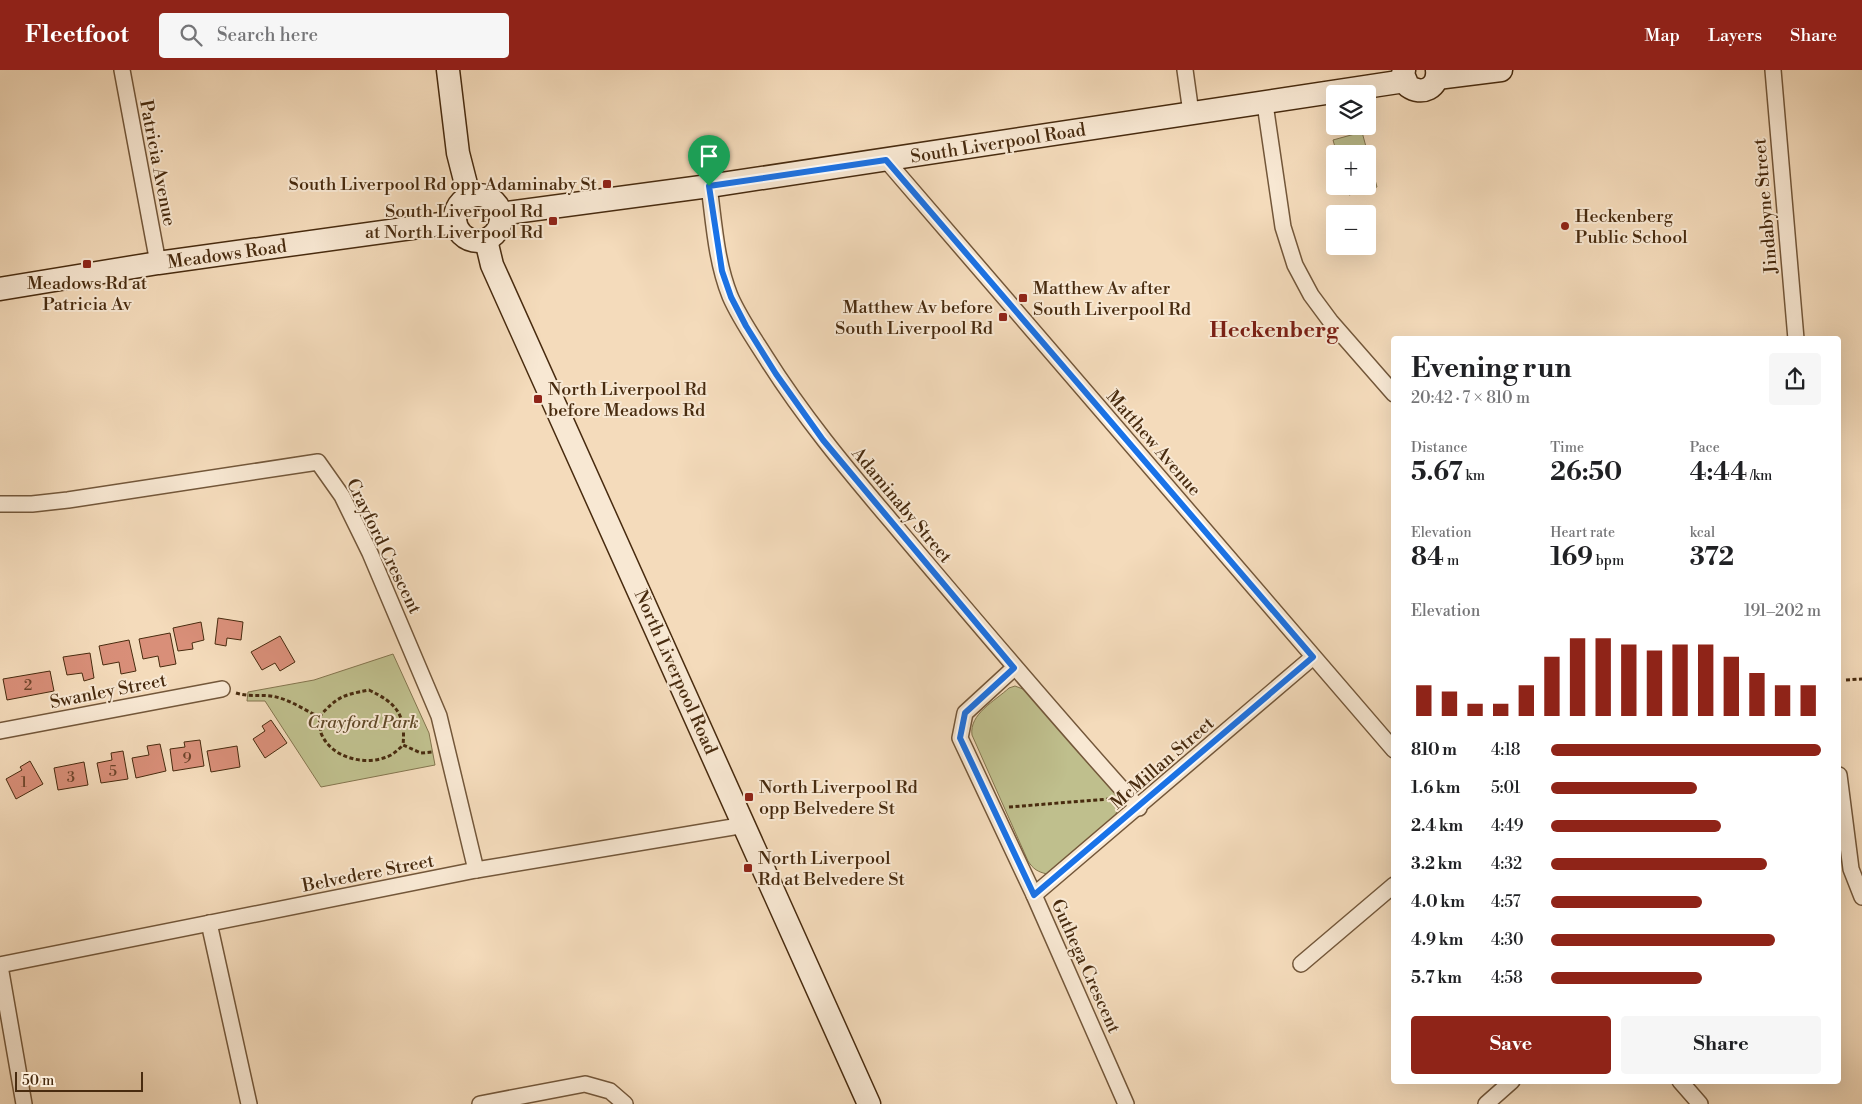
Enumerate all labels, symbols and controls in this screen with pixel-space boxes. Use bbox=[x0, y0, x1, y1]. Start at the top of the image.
search box bbox=[159, 13, 509, 58]
text: Fleetfoot bbox=[25, 20, 129, 50]
icon: search bbox=[177, 21, 205, 49]
text: Search here bbox=[217, 23, 318, 47]
text: Map bbox=[1645, 24, 1680, 47]
text: Layers bbox=[1708, 24, 1762, 47]
text: Share bbox=[1790, 24, 1837, 47]
map controls bbox=[1326, 85, 1376, 255]
button: layers bbox=[1326, 85, 1376, 135]
street label: Patricia Avenue bbox=[134, 98, 181, 228]
street label: South Liverpool Road bbox=[909, 118, 1088, 169]
pin bbox=[688, 135, 730, 186]
street label: Jindabyne Street bbox=[1748, 137, 1783, 275]
icon: arrive bbox=[695, 142, 723, 170]
button: + bbox=[1326, 145, 1376, 195]
place label: South Liverpool Rd opp Adaminaby St bbox=[289, 173, 598, 196]
marker: South Liverpool Rd opp Adaminaby St bbox=[601, 178, 613, 190]
place label: South Liverpool Rd at North Liverpool Rd bbox=[365, 200, 544, 244]
button: − bbox=[1326, 205, 1376, 255]
place label: Heckenberg Public School bbox=[1575, 205, 1688, 249]
marker: South Liverpool Rd at North Liverpool Rd bbox=[547, 215, 559, 227]
marker: Heckenberg Public School bbox=[1559, 220, 1571, 232]
street label: Meadows Road bbox=[166, 235, 289, 274]
marker: Meadows Rd at Patricia Av bbox=[81, 258, 93, 270]
place label: Meadows Rd at Patricia Av bbox=[27, 272, 148, 316]
place label: Matthew Av after South Liverpool Rd bbox=[1033, 277, 1192, 321]
marker: Matthew Av after South Liverpool Rd bbox=[1017, 292, 1029, 304]
place label: Matthew Av before South Liverpool Rd bbox=[835, 296, 994, 340]
marker: Matthew Av before South Liverpool Rd bbox=[997, 311, 1009, 323]
district label: Heckenberg bbox=[1210, 317, 1339, 344]
text: Evening run bbox=[1411, 351, 1572, 386]
button: share bbox=[1769, 353, 1821, 405]
place label: North Liverpool Rd before Meadows Rd bbox=[548, 378, 708, 422]
street label: Matthew Avenue bbox=[1101, 386, 1206, 501]
text: 20:42 · 7 × 810 m bbox=[1411, 388, 1530, 408]
marker: North Liverpool Rd before Meadows Rd bbox=[532, 393, 544, 405]
text: Distance bbox=[1411, 439, 1468, 457]
text: Time bbox=[1550, 439, 1584, 457]
text: Pace bbox=[1690, 439, 1720, 457]
street label: Adaminaby Street bbox=[846, 442, 957, 568]
text: 5.67 bbox=[1411, 457, 1463, 488]
text: 26:50 bbox=[1550, 457, 1622, 488]
text: 4:44 bbox=[1690, 457, 1747, 488]
text: km bbox=[1463, 467, 1485, 485]
text: /km bbox=[1747, 467, 1772, 485]
street label: Crayford Crescent bbox=[341, 475, 427, 618]
text: Elevation bbox=[1411, 524, 1472, 542]
text: Heart rate bbox=[1550, 524, 1615, 542]
text: kcal bbox=[1690, 524, 1715, 542]
text: 84 bbox=[1411, 542, 1444, 573]
text: 169 bbox=[1550, 542, 1593, 573]
text: 372 bbox=[1690, 542, 1734, 573]
text: m bbox=[1444, 552, 1459, 570]
text: bpm bbox=[1593, 552, 1624, 570]
street label: North Liverpool Road bbox=[629, 586, 723, 759]
text: Elevation bbox=[1411, 601, 1480, 621]
text: 191–202 m bbox=[1744, 601, 1821, 621]
street label: Swanley Street bbox=[48, 669, 169, 714]
house number: 2 bbox=[24, 676, 32, 695]
park label: Crayford Park bbox=[307, 711, 419, 734]
street label: McMillan Street bbox=[1106, 712, 1219, 815]
text: 810 m bbox=[1411, 740, 1457, 760]
text: 4:18 bbox=[1491, 740, 1521, 760]
house number: 9 bbox=[182, 749, 192, 768]
house number: 5 bbox=[109, 762, 117, 781]
house number: 3 bbox=[67, 768, 75, 787]
house number: 1 bbox=[21, 773, 28, 792]
place label: North Liverpool Rd opp Belvedere St bbox=[759, 776, 919, 820]
text: 1.6 km bbox=[1411, 778, 1460, 798]
text: 5:01 bbox=[1491, 778, 1520, 798]
marker: North Liverpool Rd opp Belvedere St bbox=[743, 791, 755, 803]
text: 2.4 km bbox=[1411, 816, 1463, 836]
text: 4:49 bbox=[1491, 816, 1523, 836]
place label: North Liverpool Rd at Belvedere St bbox=[758, 847, 906, 891]
street label: Belvedere Street bbox=[299, 849, 436, 898]
text: 3.2 km bbox=[1411, 854, 1462, 874]
text: 4:32 bbox=[1491, 854, 1522, 874]
marker: North Liverpool Rd at Belvedere St bbox=[742, 862, 754, 874]
text: 4.0 km bbox=[1411, 892, 1465, 912]
text: 4:57 bbox=[1491, 892, 1520, 912]
street label: Guthega Crescent bbox=[1046, 896, 1126, 1037]
text: 4.9 km bbox=[1411, 930, 1463, 950]
text: 4:30 bbox=[1491, 930, 1524, 950]
text: 5.7 km bbox=[1411, 968, 1462, 988]
text: 4:58 bbox=[1491, 968, 1523, 988]
button: Save bbox=[1411, 1016, 1611, 1074]
button: Share bbox=[1621, 1016, 1821, 1074]
scale bar bbox=[15, 1069, 142, 1092]
text: 50 m bbox=[22, 1072, 54, 1090]

